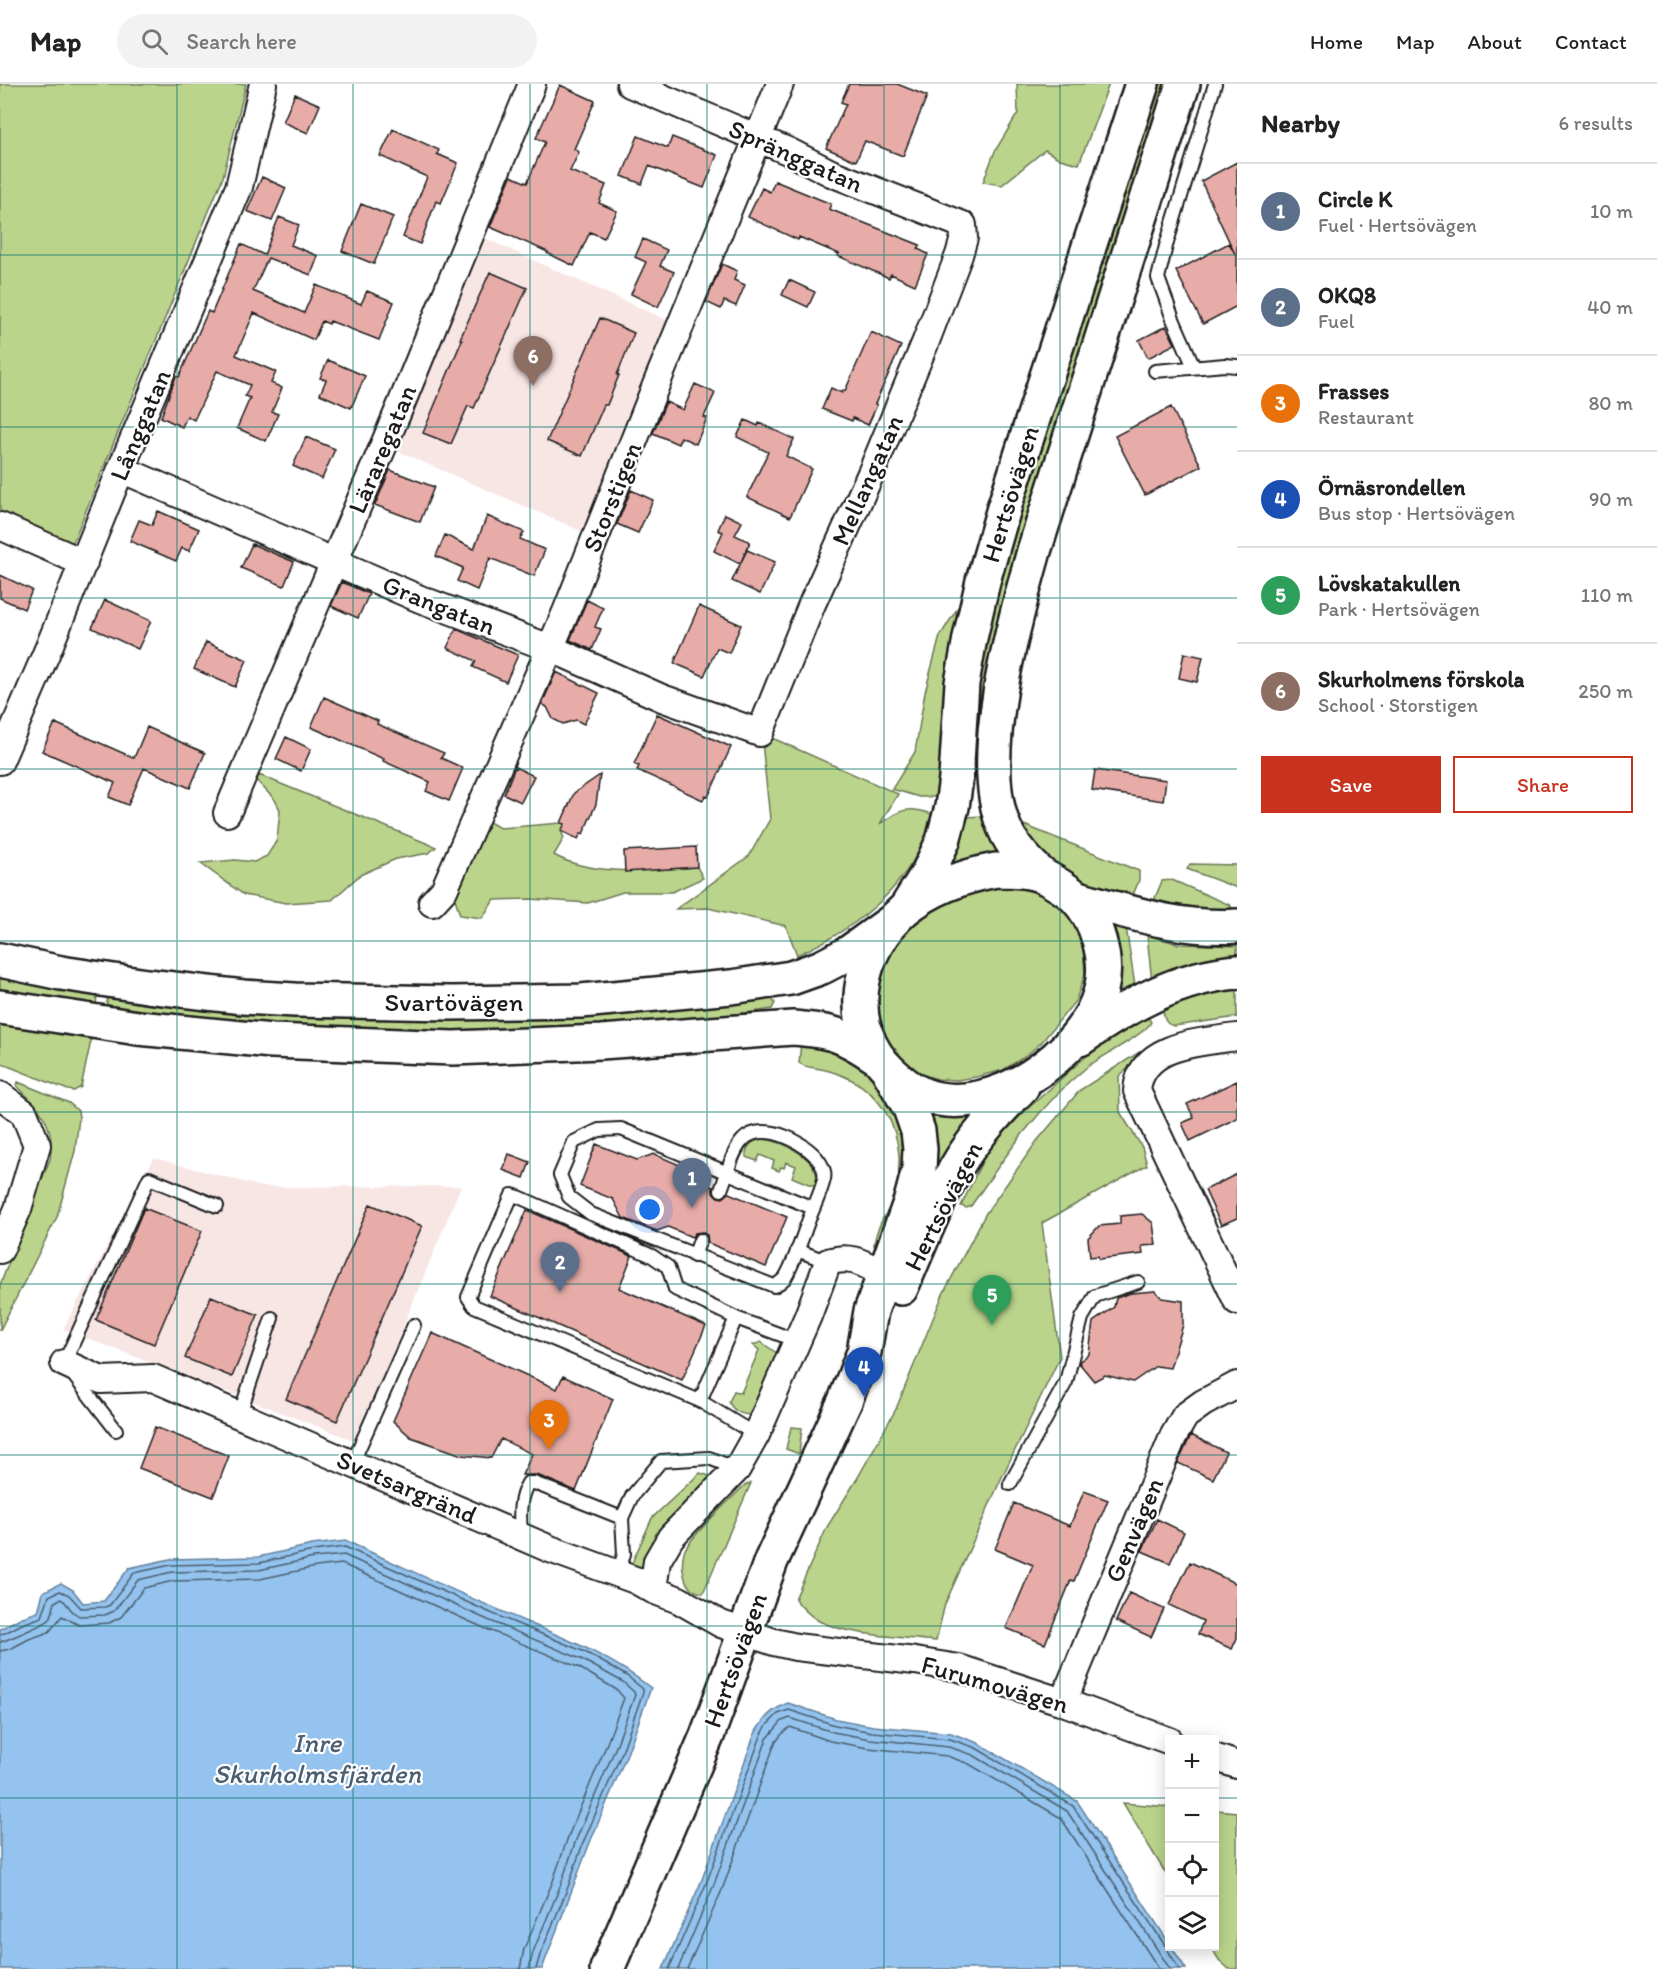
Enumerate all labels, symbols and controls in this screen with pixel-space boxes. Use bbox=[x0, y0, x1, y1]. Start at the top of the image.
search box bbox=[117, 14, 537, 68]
text: Map bbox=[30, 24, 81, 58]
icon: search bbox=[138, 25, 171, 58]
text: Search here bbox=[186, 28, 297, 55]
text: Home bbox=[1310, 29, 1363, 54]
text: Map bbox=[1396, 29, 1435, 54]
text: About bbox=[1468, 29, 1522, 54]
text: Contact bbox=[1555, 29, 1627, 54]
text: Nearby bbox=[1261, 107, 1340, 139]
text: 6 results bbox=[1559, 111, 1633, 135]
street label: Spränggatan bbox=[724, 112, 868, 200]
text: Circle K bbox=[1318, 186, 1392, 213]
text: 1 bbox=[1276, 199, 1285, 223]
text: 10 m bbox=[1590, 199, 1633, 223]
text: Fuel · Hertsövägen bbox=[1318, 213, 1477, 237]
text: OKQ8 bbox=[1318, 282, 1376, 309]
text: 2 bbox=[1275, 295, 1286, 319]
text: 40 m bbox=[1587, 295, 1633, 319]
text: Fuel bbox=[1318, 309, 1354, 333]
pin: 6 bbox=[514, 336, 552, 386]
street label: Långgatan bbox=[102, 364, 178, 485]
text: Frasses bbox=[1318, 378, 1389, 405]
street label: Läraregatan bbox=[341, 380, 423, 518]
text: 3 bbox=[1275, 391, 1286, 415]
text: 80 m bbox=[1588, 391, 1633, 415]
text: Restaurant bbox=[1318, 405, 1414, 429]
street label: Mellangatan bbox=[824, 409, 910, 550]
street label: Hertsövägen bbox=[974, 422, 1046, 566]
street label: Storstigen bbox=[575, 437, 649, 557]
text: Örnäsrondellen bbox=[1318, 474, 1465, 501]
text: 4 bbox=[1274, 487, 1287, 511]
text: 90 m bbox=[1589, 487, 1633, 511]
text: Bus stop · Hertsövägen bbox=[1318, 501, 1515, 525]
street label: Grangatan bbox=[378, 568, 500, 642]
text: Lövskatakullen bbox=[1318, 570, 1460, 597]
text: 5 bbox=[1275, 583, 1286, 607]
text: 110 m bbox=[1581, 583, 1633, 607]
text: Park · Hertsövägen bbox=[1318, 597, 1480, 621]
text: Skurholmens förskola bbox=[1318, 666, 1524, 693]
text: 6 bbox=[1275, 679, 1286, 703]
text: 250 m bbox=[1578, 679, 1633, 703]
text: School · Storstigen bbox=[1318, 693, 1478, 717]
button: Save bbox=[1261, 756, 1441, 813]
button: Share bbox=[1453, 756, 1633, 813]
street label: Svartövägen bbox=[385, 986, 524, 1018]
street label: Hertsövägen bbox=[897, 1136, 989, 1276]
pin: 1 bbox=[672, 1158, 712, 1208]
your location bbox=[635, 1195, 664, 1224]
pin: 2 bbox=[540, 1242, 580, 1292]
pin: 5 bbox=[972, 1276, 1012, 1325]
pin: 4 bbox=[844, 1348, 884, 1397]
pin: 3 bbox=[530, 1400, 568, 1450]
street label: Svetsargränd bbox=[332, 1443, 482, 1531]
street label: Genvägen bbox=[1098, 1472, 1171, 1587]
street label: Hertsövägen bbox=[696, 1588, 774, 1732]
street label: Furumovägen bbox=[918, 1648, 1072, 1720]
water label: Inre Skurholmsfjärden bbox=[213, 1726, 421, 1790]
map controls bbox=[1165, 1735, 1219, 1951]
button: + bbox=[1165, 1735, 1219, 1789]
button: − bbox=[1165, 1789, 1219, 1843]
button: locate bbox=[1165, 1843, 1219, 1897]
button: layers bbox=[1165, 1897, 1219, 1951]

